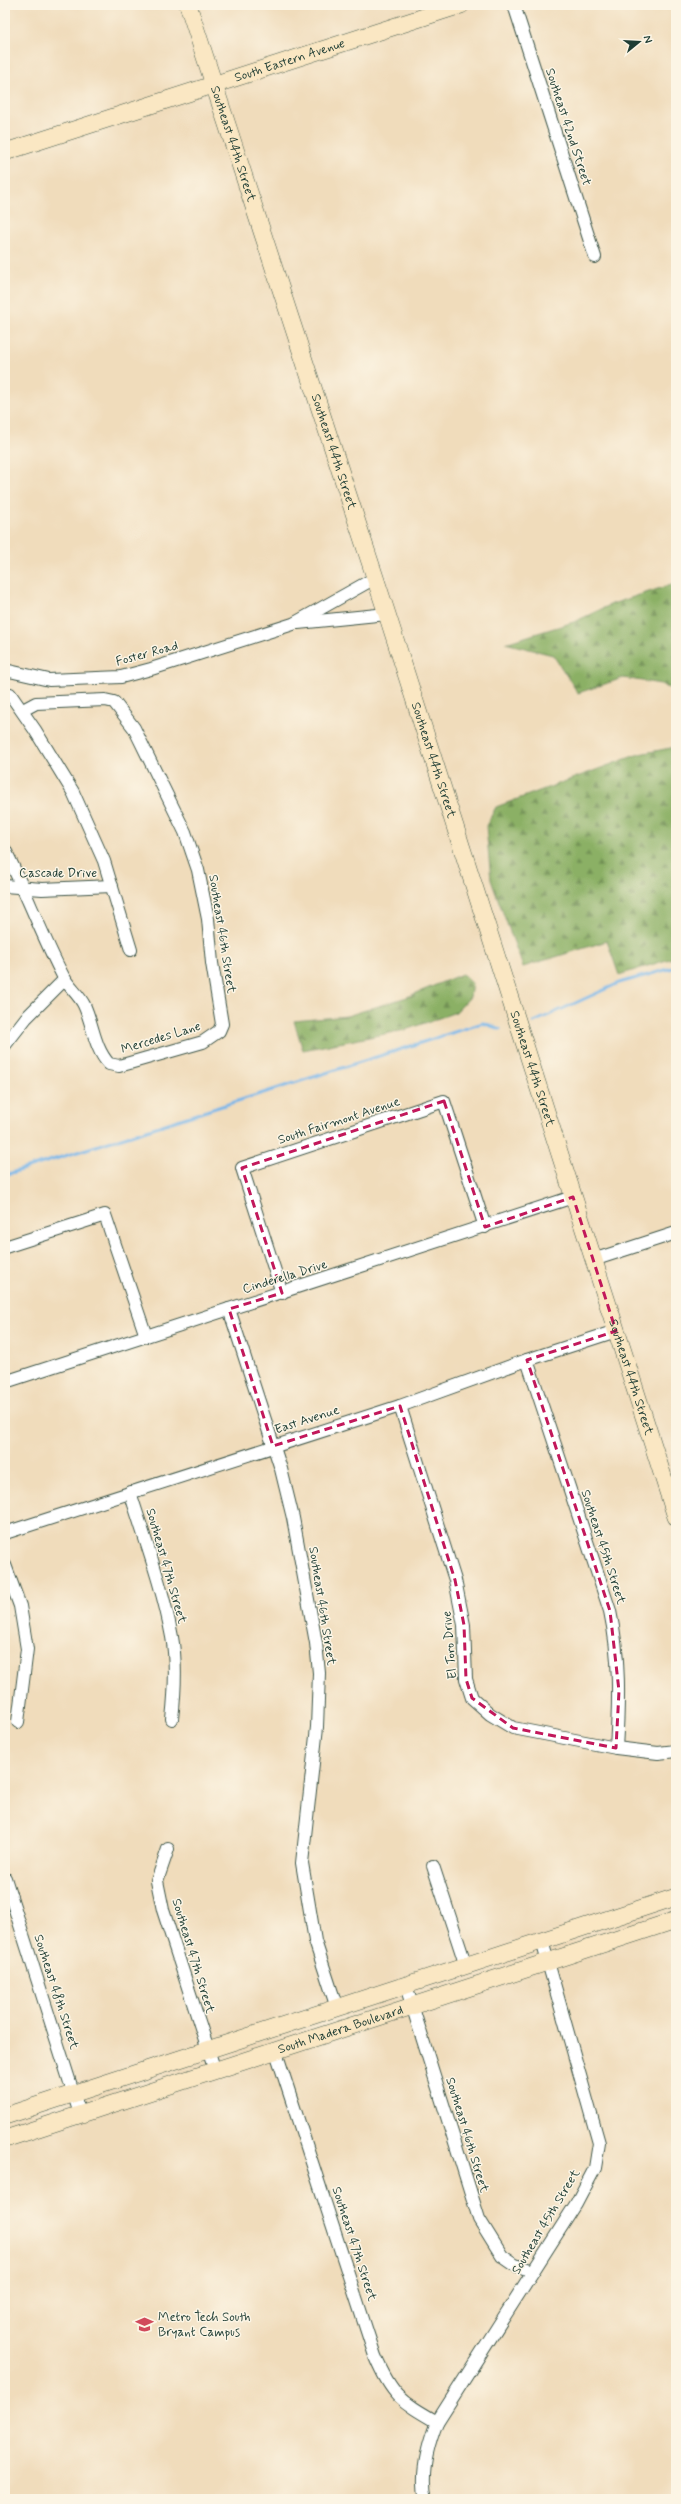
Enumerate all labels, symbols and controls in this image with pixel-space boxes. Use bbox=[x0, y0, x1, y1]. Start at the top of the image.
north arrow bbox=[619, 22, 659, 62]
street label: South Eastern Avenue bbox=[232, 34, 347, 86]
text: N bbox=[640, 34, 655, 45]
street label: Southeast 42nd Street bbox=[541, 66, 595, 188]
street label: Southeast 44th Street bbox=[207, 84, 260, 204]
street label: Southeast 44th Street bbox=[307, 392, 361, 512]
street label: Foster Road bbox=[114, 638, 180, 670]
street label: Southeast 44th Street bbox=[407, 700, 460, 820]
street label: Cascade Drive bbox=[19, 865, 97, 882]
street label: Southeast 46th Street bbox=[204, 873, 240, 995]
street label: Southeast 44th Street bbox=[506, 1008, 559, 1129]
street label: Mercedes Lane bbox=[119, 1018, 203, 1058]
street label: South Fairmont Avenue bbox=[276, 1093, 402, 1149]
street label: Cinderella Drive bbox=[241, 1256, 329, 1298]
street label: Southeast 44th Street bbox=[605, 1317, 658, 1438]
street label: East Avenue bbox=[272, 1402, 342, 1438]
street label: Southeast 45th Street bbox=[576, 1487, 630, 1607]
street label: Southeast 47th Street bbox=[141, 1506, 191, 1626]
street label: Southeast 46th Street bbox=[304, 1545, 340, 1667]
street label: El Toro Drive bbox=[439, 1610, 461, 1680]
street label: Southeast 47th Street bbox=[167, 1896, 219, 2016]
street label: Southeast 48th Street bbox=[29, 1932, 83, 2052]
street label: South Madera Boulevard bbox=[276, 2001, 405, 2058]
street label: Southeast 46th Street bbox=[441, 2075, 493, 2195]
street label: Southeast 45th Street bbox=[508, 2166, 584, 2278]
street label: Southeast 47th Street bbox=[327, 2185, 381, 2304]
place label: Metro Tech South Bryant Campus bbox=[158, 2309, 250, 2341]
school or university icon: Metro Tech South Bryant Campus bbox=[135, 2314, 155, 2334]

